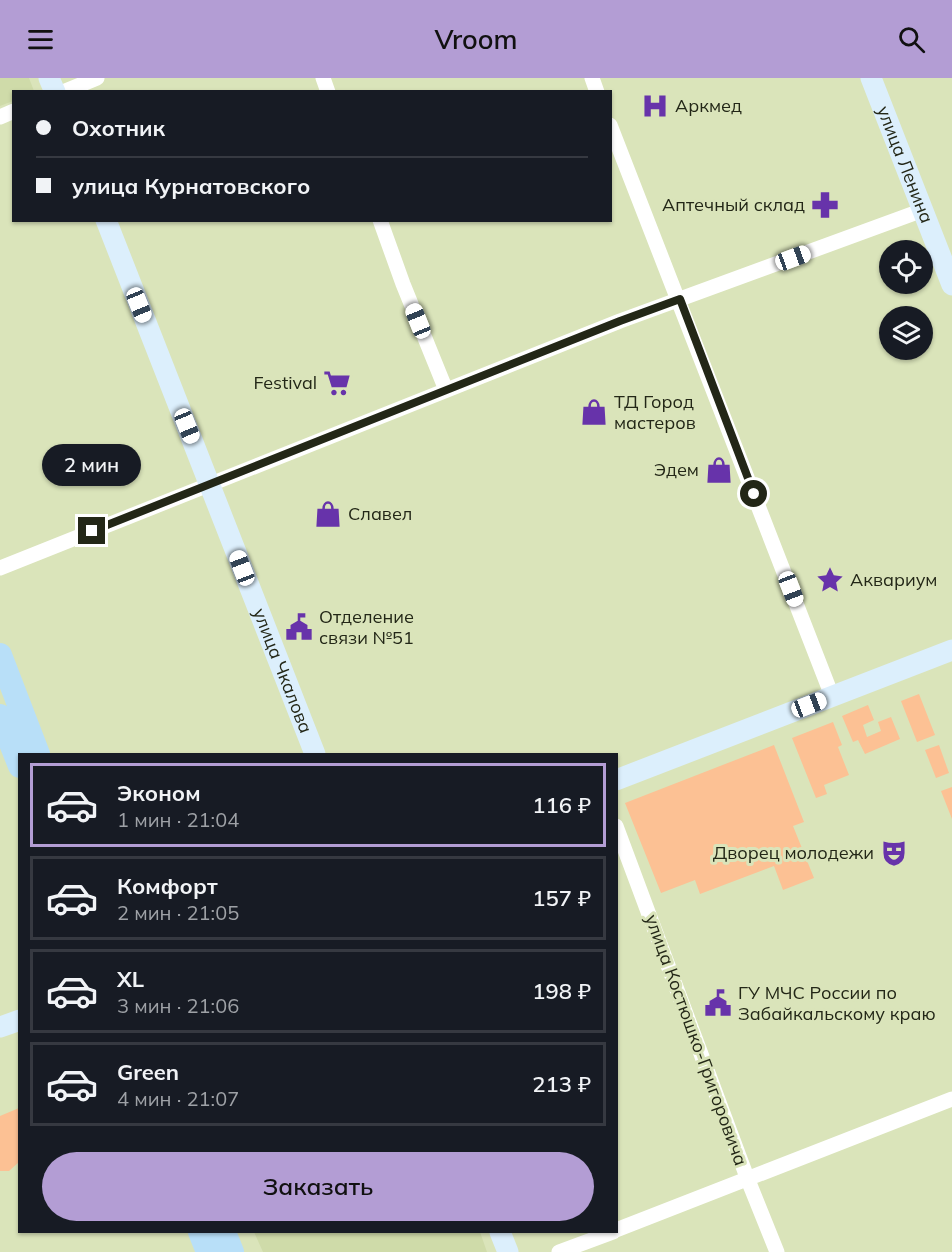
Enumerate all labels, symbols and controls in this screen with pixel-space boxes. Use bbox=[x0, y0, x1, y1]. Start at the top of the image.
text: Vroom bbox=[435, 22, 517, 56]
icon: menu bbox=[24, 23, 57, 56]
icon: search bbox=[895, 23, 928, 56]
hospital icon: Аркмед bbox=[640, 91, 670, 121]
place label: Аркмед bbox=[675, 94, 742, 117]
street label: улица Ленина bbox=[872, 102, 939, 226]
text: Охотник bbox=[72, 114, 165, 142]
text: улица Курнатовского bbox=[72, 172, 310, 200]
pharmacy icon: Аптечный склад bbox=[810, 190, 840, 220]
place label: Аптечный склад bbox=[662, 193, 805, 216]
map controls bbox=[879, 240, 933, 360]
button: locate bbox=[879, 240, 933, 294]
car bbox=[773, 243, 813, 273]
car bbox=[124, 285, 154, 325]
car bbox=[403, 301, 433, 341]
button: layers bbox=[879, 306, 933, 360]
supermarket icon: Festival bbox=[322, 368, 352, 398]
place label: Festival bbox=[254, 371, 317, 394]
place label: ТД Город мастеров bbox=[614, 390, 696, 434]
shop icon: ТД Город мастеров bbox=[579, 397, 609, 427]
car bbox=[172, 406, 202, 446]
callout: 2 мин bbox=[42, 444, 142, 486]
text: 2 мин bbox=[64, 452, 119, 477]
shop icon: Эдем bbox=[704, 455, 734, 485]
place label: Эдем bbox=[654, 458, 699, 481]
route start bbox=[740, 480, 767, 507]
shop icon: Славел bbox=[313, 499, 343, 529]
place label: Славел bbox=[348, 502, 412, 525]
route end bbox=[78, 517, 105, 544]
car bbox=[227, 548, 257, 588]
place icon: Аквариум bbox=[815, 565, 845, 595]
place label: Аквариум bbox=[850, 568, 937, 591]
car bbox=[776, 569, 806, 609]
street label: улица Чкалова bbox=[248, 605, 318, 736]
place label: Отделение связи №51 bbox=[319, 605, 414, 649]
public building icon: Отделение связи №51 bbox=[284, 612, 314, 642]
car bbox=[789, 690, 829, 720]
icon: car bbox=[45, 778, 99, 832]
text: Эконом bbox=[117, 779, 201, 807]
text: 116 ₽ bbox=[532, 791, 591, 819]
text: 1 мин · 21:04 bbox=[117, 807, 239, 832]
theatre icon: Дворец молодежи bbox=[879, 838, 909, 868]
place label: Дворец молодежи bbox=[713, 841, 874, 864]
icon: car bbox=[45, 871, 99, 925]
text: Комфорт bbox=[117, 872, 218, 900]
text: 157 ₽ bbox=[532, 884, 591, 912]
text: 2 мин · 21:05 bbox=[117, 900, 239, 925]
street label: улица Костюшко-Григоровича bbox=[640, 911, 753, 1169]
icon: car bbox=[45, 964, 99, 1018]
text: XL bbox=[117, 965, 144, 993]
text: 198 ₽ bbox=[532, 977, 591, 1005]
place label: ГУ МЧС России по Забайкальскому краю bbox=[738, 981, 936, 1025]
public building icon: ГУ МЧС России по Забайкальскому краю bbox=[703, 988, 733, 1018]
text: 3 мин · 21:06 bbox=[117, 993, 239, 1018]
icon: car bbox=[45, 1057, 99, 1111]
text: Green bbox=[117, 1058, 179, 1086]
text: 213 ₽ bbox=[532, 1070, 591, 1098]
text: 4 мин · 21:07 bbox=[117, 1086, 239, 1111]
button: Заказать bbox=[42, 1152, 594, 1221]

